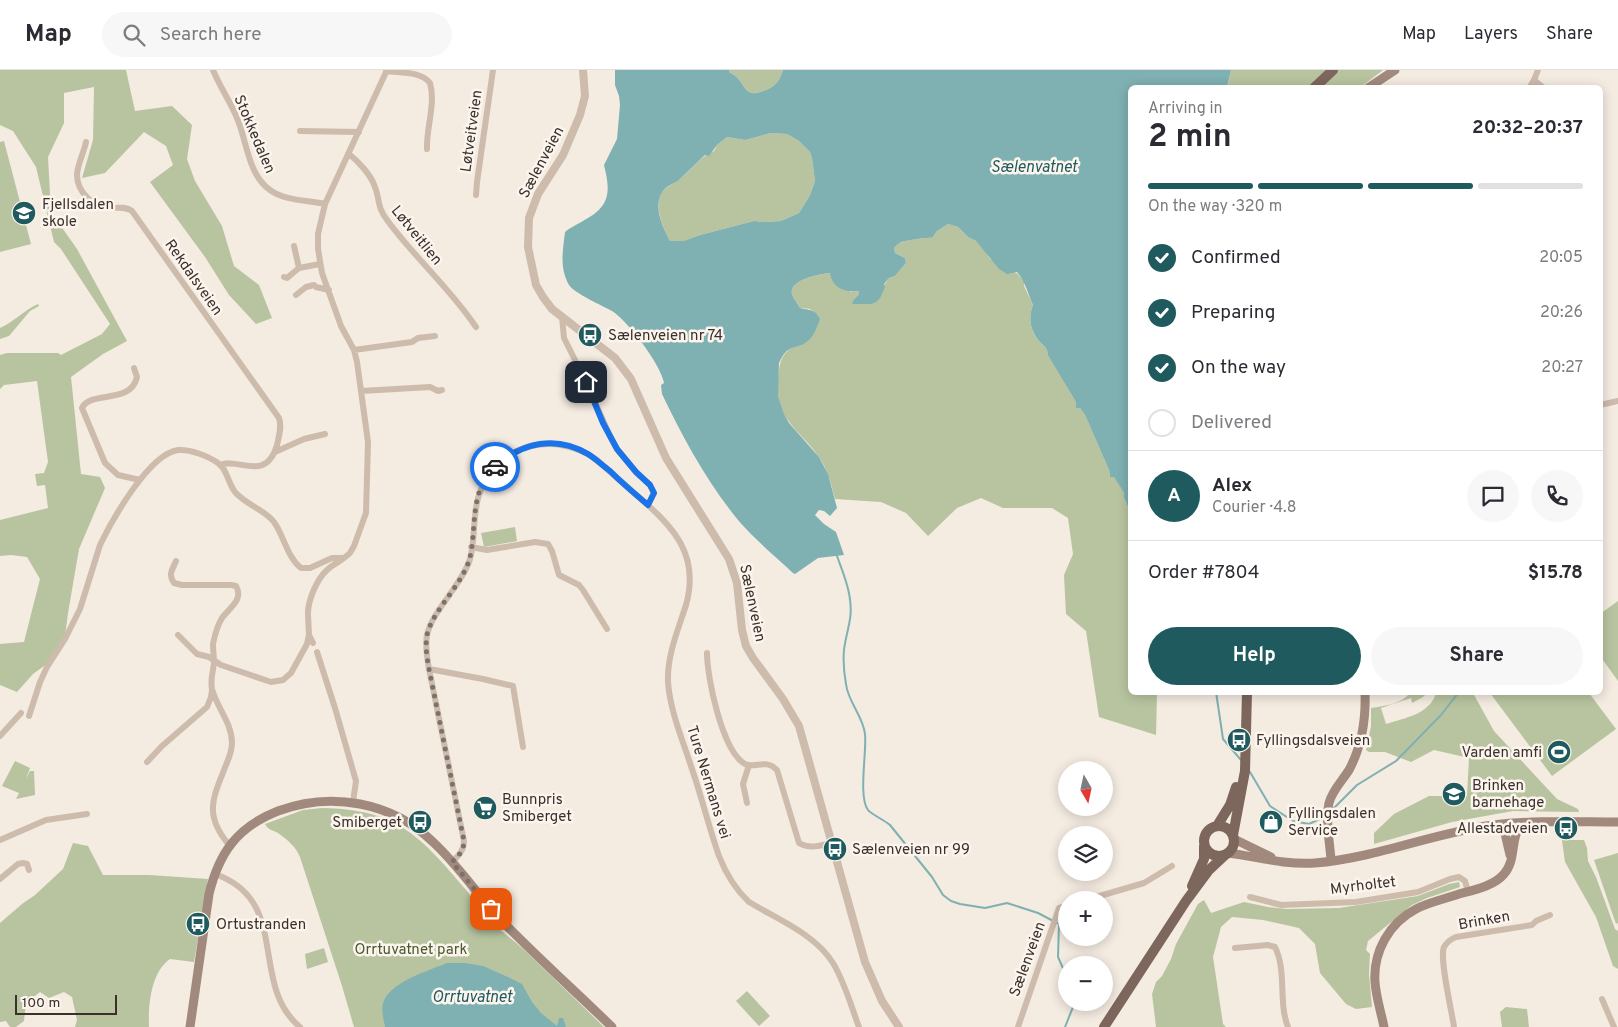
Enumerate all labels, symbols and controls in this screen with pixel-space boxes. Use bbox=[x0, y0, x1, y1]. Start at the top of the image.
search box bbox=[102, 12, 452, 57]
text: Map bbox=[25, 20, 72, 50]
icon: search bbox=[120, 21, 148, 49]
text: Search here bbox=[160, 23, 261, 47]
text: Map bbox=[1402, 23, 1436, 46]
text: Layers bbox=[1464, 23, 1518, 46]
text: Share bbox=[1546, 23, 1593, 46]
street label: Løtveitveien bbox=[457, 89, 488, 174]
street label: Stokkedalen bbox=[229, 92, 279, 177]
text: Arriving in bbox=[1148, 99, 1223, 119]
text: 20:32–20:37 bbox=[1472, 116, 1583, 140]
text: 2 min bbox=[1148, 118, 1232, 158]
street label: Sælenveien bbox=[515, 124, 569, 202]
water label: Sælenvatnet bbox=[991, 158, 1079, 178]
place label: Fjellsdalen skole bbox=[42, 196, 114, 232]
text: On the way · 320 m bbox=[1148, 197, 1282, 217]
school or university icon: Fjellsdalen skole bbox=[11, 200, 37, 226]
street label: Løtveitlien bbox=[386, 202, 446, 270]
street label: Rekdalsveien bbox=[160, 236, 226, 319]
icon: check bbox=[1148, 244, 1176, 272]
text: Confirmed bbox=[1191, 246, 1281, 270]
text: 20:05 bbox=[1539, 248, 1583, 268]
icon: check bbox=[1148, 299, 1176, 327]
text: Preparing bbox=[1191, 301, 1275, 325]
text: 20:26 bbox=[1540, 303, 1583, 323]
bus stop icon: Sælenveien nr 74 bbox=[577, 322, 603, 348]
place label: Sælenveien nr 74 bbox=[608, 327, 723, 346]
icon: check bbox=[1148, 354, 1176, 382]
text: On the way bbox=[1191, 356, 1286, 380]
text: 20:27 bbox=[1541, 358, 1583, 378]
pin bbox=[565, 361, 607, 403]
icon: home bbox=[572, 368, 600, 396]
text: Delivered bbox=[1191, 411, 1272, 435]
courier bbox=[470, 442, 520, 492]
icon: car bbox=[481, 453, 509, 481]
button: chat bbox=[1467, 470, 1519, 522]
button: phone bbox=[1531, 470, 1583, 522]
text: Alex bbox=[1212, 474, 1252, 498]
text: A bbox=[1167, 484, 1181, 508]
text: Courier · 4.8 bbox=[1212, 498, 1296, 518]
text: Order #7804 bbox=[1148, 561, 1260, 585]
text: $15.78 bbox=[1528, 561, 1583, 585]
street label: Sælenveien bbox=[734, 563, 769, 644]
button: Help bbox=[1148, 627, 1361, 685]
button: Share bbox=[1371, 627, 1583, 685]
street label: Ture Nermans vei bbox=[681, 723, 734, 842]
bus stop icon: Fyllingsdalsveien bbox=[1226, 727, 1252, 753]
place label: Fyllingsdalsveien bbox=[1256, 732, 1370, 751]
sports icon: Varden amfi bbox=[1546, 739, 1572, 765]
place label: Varden amfi bbox=[1462, 744, 1542, 763]
north arrow bbox=[1058, 761, 1112, 816]
map controls bbox=[1058, 761, 1113, 1011]
place label: Brinken barnehage bbox=[1472, 777, 1544, 813]
school or university icon: Brinken barnehage bbox=[1441, 781, 1467, 807]
place label: Bunnpris Smiberget bbox=[502, 791, 572, 827]
supermarket icon: Bunnpris Smiberget bbox=[472, 795, 498, 821]
place label: Fyllingsdalen Service bbox=[1288, 805, 1376, 841]
bus stop icon: Smiberget bbox=[407, 809, 433, 835]
shop icon: Fyllingsdalen Service bbox=[1258, 809, 1284, 835]
place label: Smiberget bbox=[332, 814, 402, 833]
bus stop icon: Allestadveien bbox=[1553, 815, 1579, 841]
place label: Allestadveien bbox=[1457, 820, 1548, 839]
button: layers bbox=[1058, 826, 1113, 881]
bus stop icon: Sælenveien nr 99 bbox=[822, 836, 848, 862]
place label: Sælenveien nr 99 bbox=[852, 841, 970, 860]
street label: Myrholtet bbox=[1329, 873, 1397, 900]
pin bbox=[470, 888, 512, 930]
button: + bbox=[1058, 891, 1113, 946]
icon: bag bbox=[477, 895, 505, 923]
street label: Brinken bbox=[1457, 908, 1512, 935]
bus stop icon: Ortustranden bbox=[185, 911, 211, 937]
place label: Ortustranden bbox=[216, 916, 306, 935]
street label: Sælenveien bbox=[1006, 919, 1051, 1000]
park label: Orrtuvatnet park bbox=[354, 941, 468, 960]
button: − bbox=[1058, 956, 1113, 1011]
water label: Orrtuvatnet bbox=[432, 988, 513, 1008]
scale bar bbox=[15, 992, 118, 1015]
text: 100 m bbox=[22, 995, 60, 1012]

